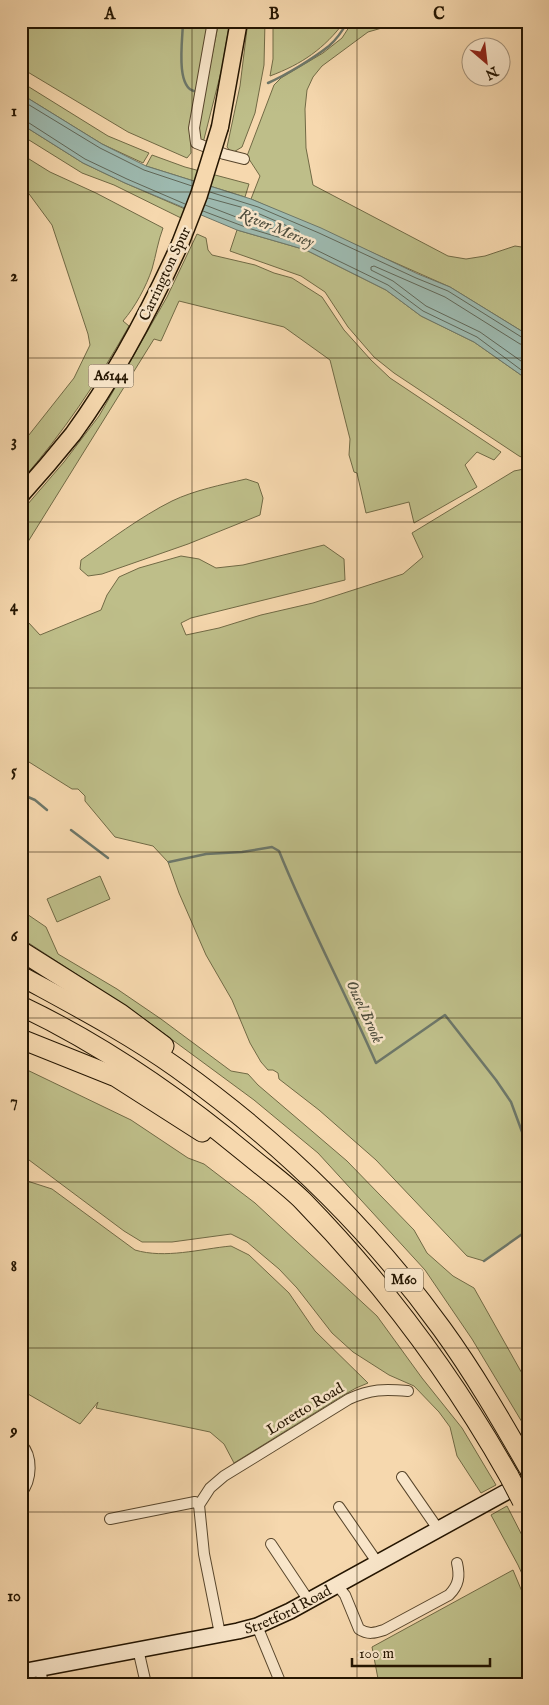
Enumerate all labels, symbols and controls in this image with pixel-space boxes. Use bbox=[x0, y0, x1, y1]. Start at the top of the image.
text: A bbox=[104, 5, 117, 25]
text: B bbox=[269, 5, 280, 25]
text: C bbox=[433, 5, 445, 25]
north arrow bbox=[462, 38, 512, 88]
text: N bbox=[482, 61, 502, 83]
text: 1 bbox=[11, 102, 17, 122]
water label: River Mersey bbox=[236, 205, 317, 253]
street label: Carrington Spur bbox=[135, 223, 195, 324]
text: 2 bbox=[10, 267, 18, 287]
road number: A6144 bbox=[88, 364, 134, 388]
text: 3 bbox=[11, 432, 17, 452]
text: 4 bbox=[10, 597, 19, 617]
text: 5 bbox=[11, 762, 17, 782]
text: 6 bbox=[11, 927, 19, 947]
water label: Ousel Brook bbox=[341, 977, 388, 1047]
text: 7 bbox=[10, 1092, 18, 1112]
text: 8 bbox=[11, 1257, 17, 1277]
road number: M60 bbox=[385, 1268, 423, 1292]
street label: Loretto Road bbox=[263, 1378, 348, 1439]
text: 9 bbox=[10, 1422, 18, 1442]
street label: Stretford Road bbox=[242, 1580, 335, 1638]
text: 10 bbox=[7, 1587, 21, 1607]
scale bar bbox=[352, 1635, 489, 1667]
text: 100 m bbox=[359, 1644, 395, 1663]

